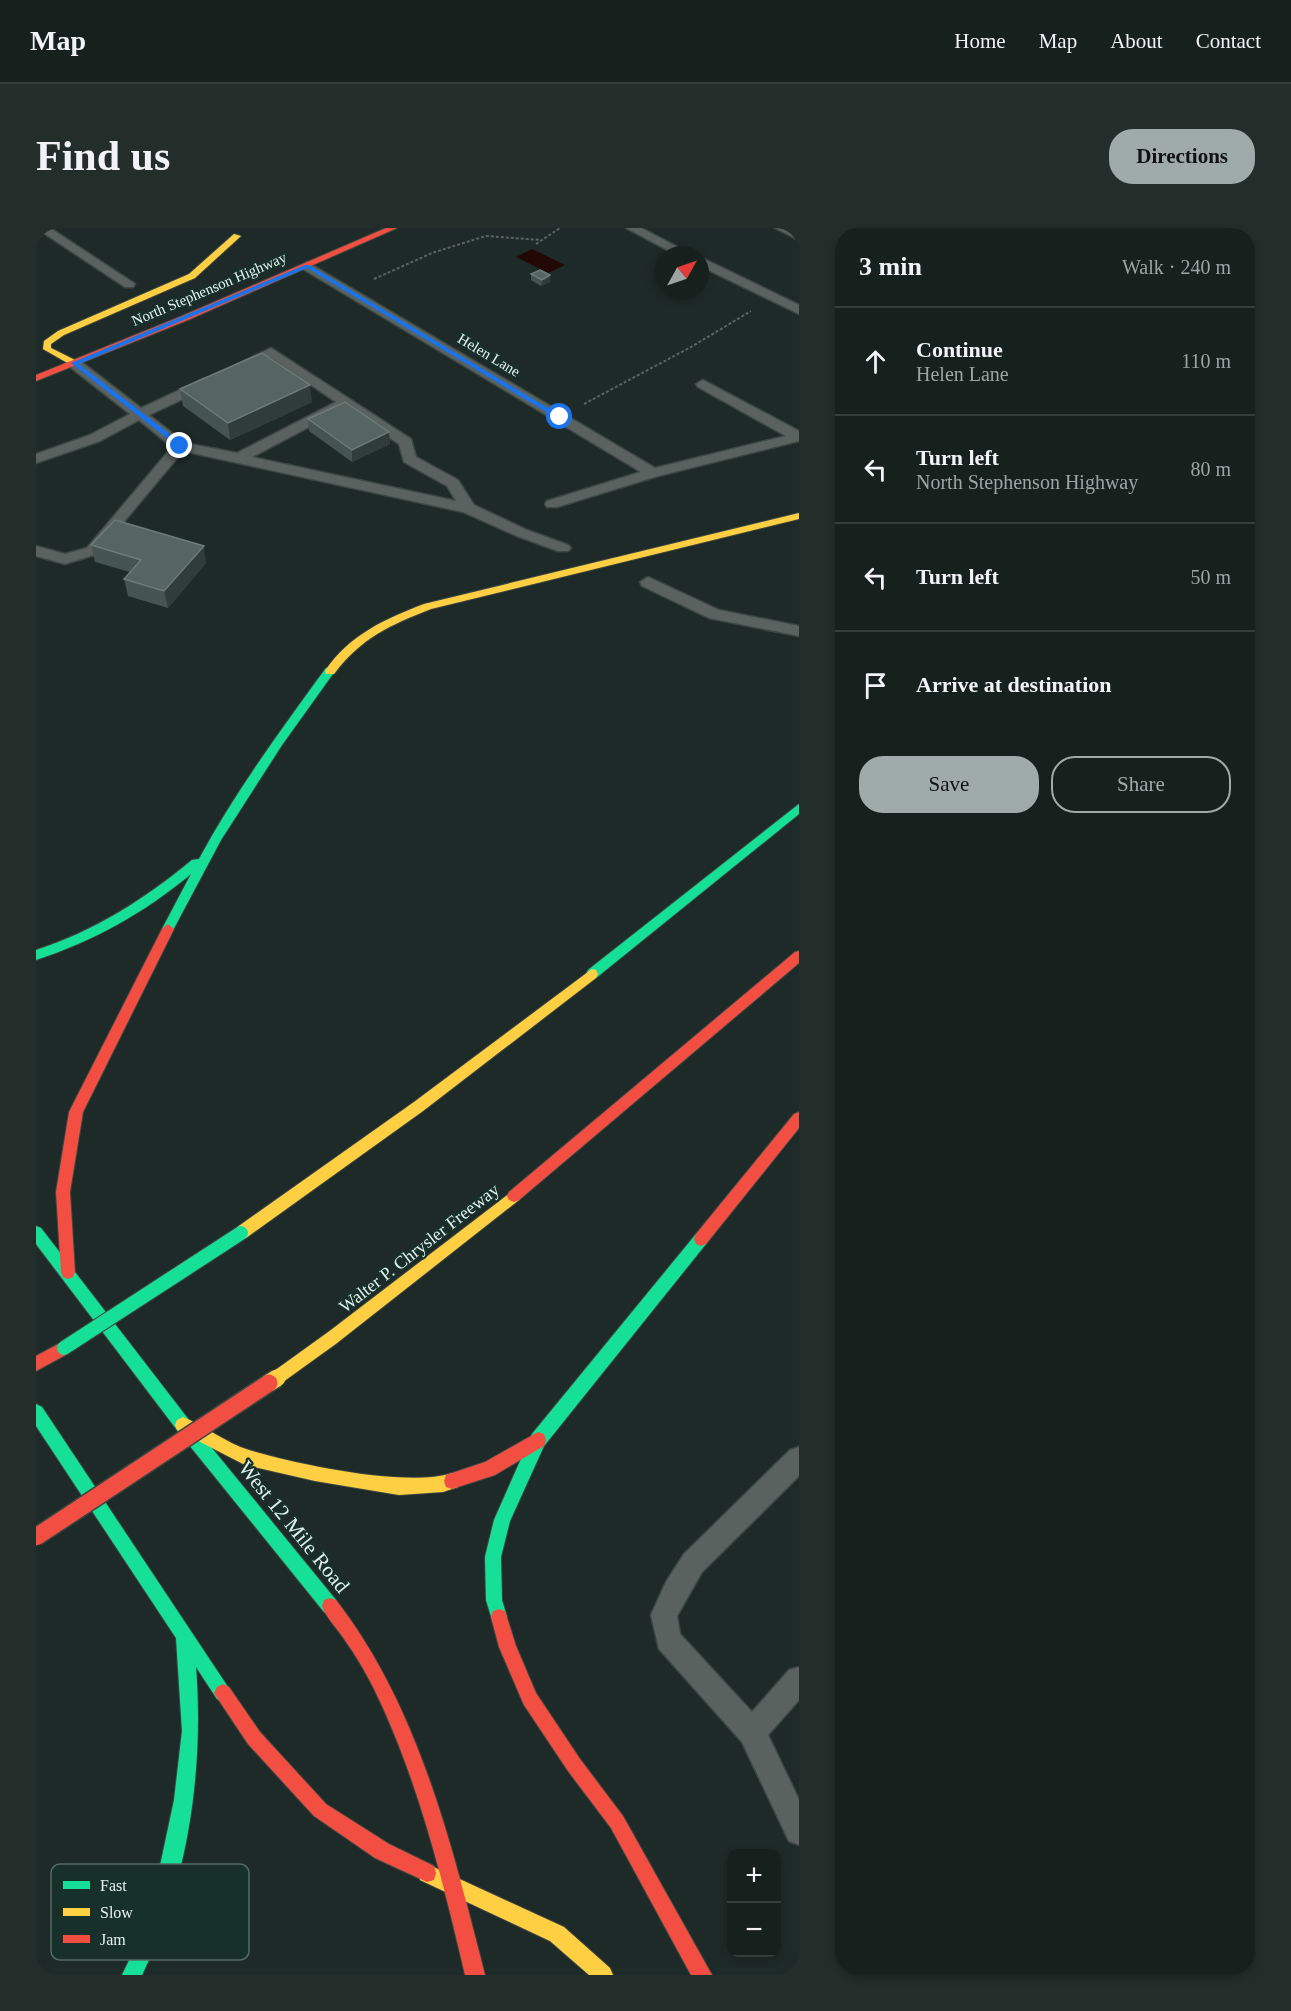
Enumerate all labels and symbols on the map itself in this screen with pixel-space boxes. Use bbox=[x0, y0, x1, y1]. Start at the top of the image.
north arrow bbox=[655, 246, 709, 300]
street label: North Stephenson Highway bbox=[129, 249, 289, 329]
street label: Helen Lane bbox=[455, 330, 523, 380]
route start bbox=[546, 403, 572, 429]
route end bbox=[166, 432, 192, 458]
street label: Walter P. Chrysler Freeway bbox=[335, 1179, 503, 1317]
street label: West 12 Mile Road bbox=[234, 1456, 355, 1598]
legend bbox=[51, 1864, 249, 1960]
text: Fast bbox=[100, 1877, 127, 1894]
text: Slow bbox=[100, 1904, 133, 1921]
text: Jam bbox=[100, 1931, 126, 1948]

